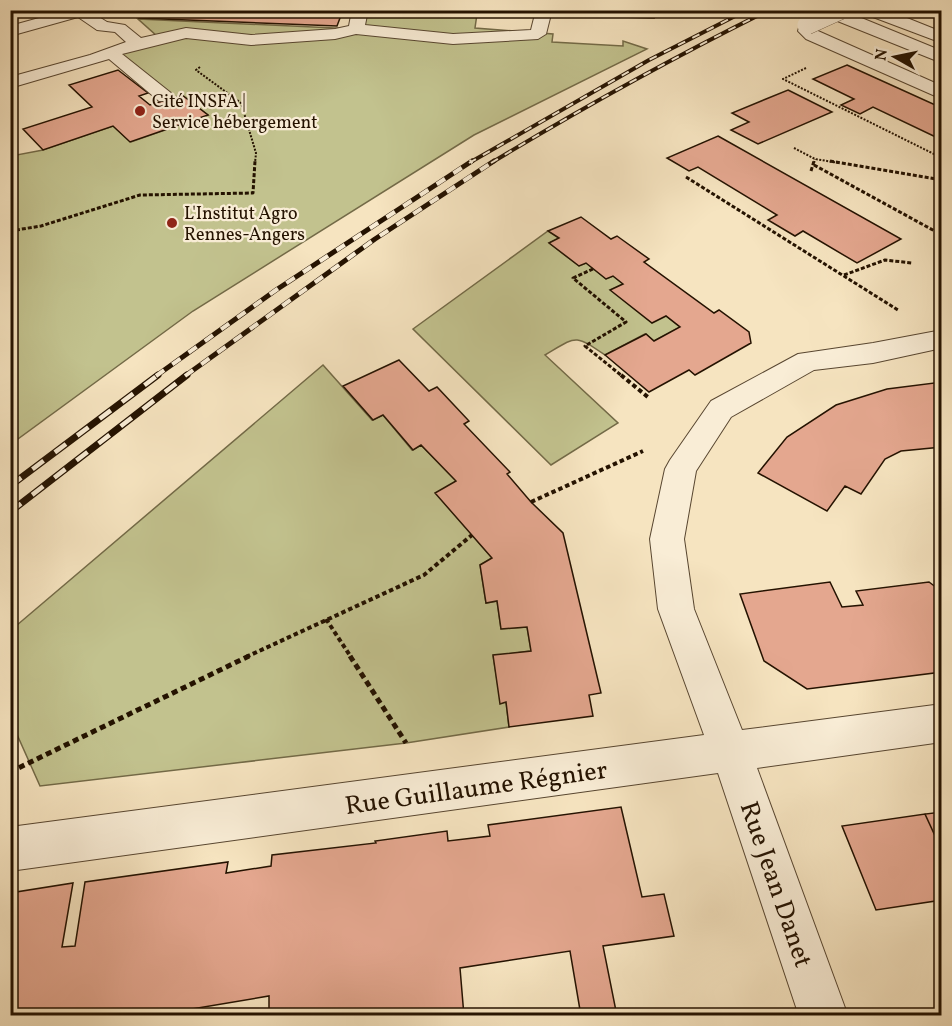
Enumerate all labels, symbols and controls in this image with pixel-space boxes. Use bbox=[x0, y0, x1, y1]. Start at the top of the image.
north arrow bbox=[865, 27, 925, 87]
text: N bbox=[870, 47, 894, 62]
place label: Cité INSFA | Service hébergement bbox=[152, 90, 318, 136]
marker: Cité INSFA | Service hébergement bbox=[133, 104, 147, 118]
place label: L'Institut Agro Rennes-Angers bbox=[184, 202, 305, 248]
marker: L'Institut Agro Rennes-Angers bbox=[165, 216, 179, 230]
street label: Rue Guillaume Régnier bbox=[343, 753, 610, 825]
street label: Rue Jean Danet bbox=[730, 797, 820, 972]

